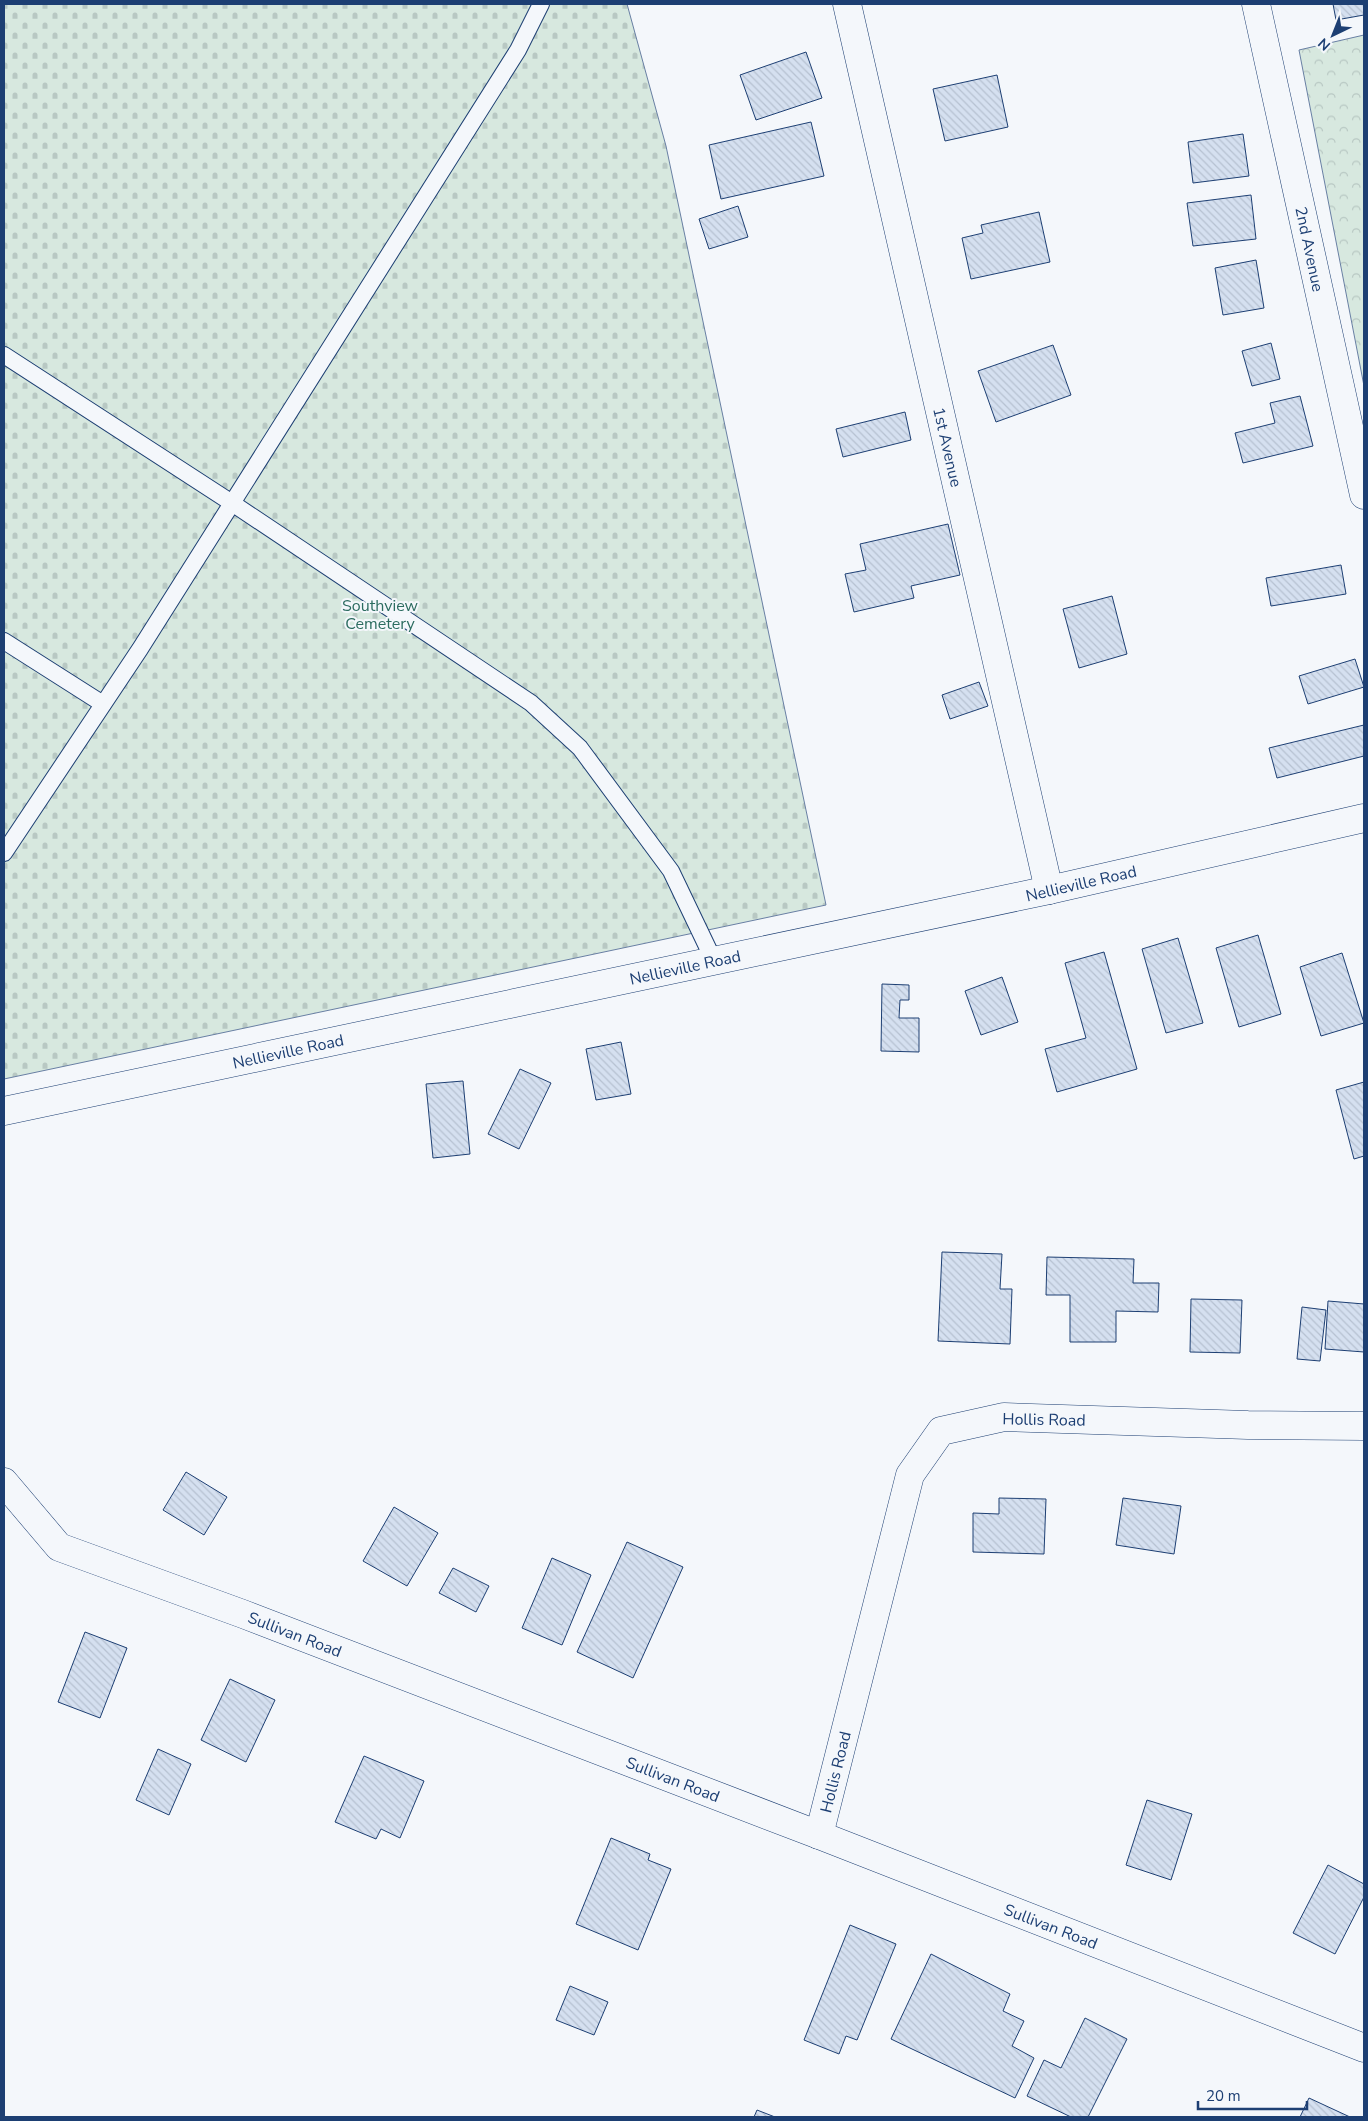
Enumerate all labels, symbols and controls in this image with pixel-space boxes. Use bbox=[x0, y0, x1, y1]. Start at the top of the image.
north arrow bbox=[1308, 10, 1358, 60]
text: N bbox=[1314, 34, 1335, 55]
street label: 2nd Avenue bbox=[1289, 205, 1329, 294]
street label: 1st Avenue bbox=[927, 405, 967, 489]
park label: Southview Cemetery bbox=[342, 595, 419, 635]
street label: Nellieville Road bbox=[1024, 861, 1139, 907]
street label: Nellieville Road bbox=[628, 945, 743, 990]
street label: Nellieville Road bbox=[231, 1029, 346, 1074]
street label: Hollis Road bbox=[1002, 1408, 1086, 1432]
street label: Sullivan Road bbox=[244, 1607, 345, 1663]
street label: Hollis Road bbox=[815, 1729, 857, 1815]
street label: Sullivan Road bbox=[622, 1752, 723, 1808]
street label: Sullivan Road bbox=[1000, 1899, 1101, 1955]
scale bar bbox=[1198, 2078, 1307, 2110]
text: 20 m bbox=[1206, 2086, 1241, 2106]

